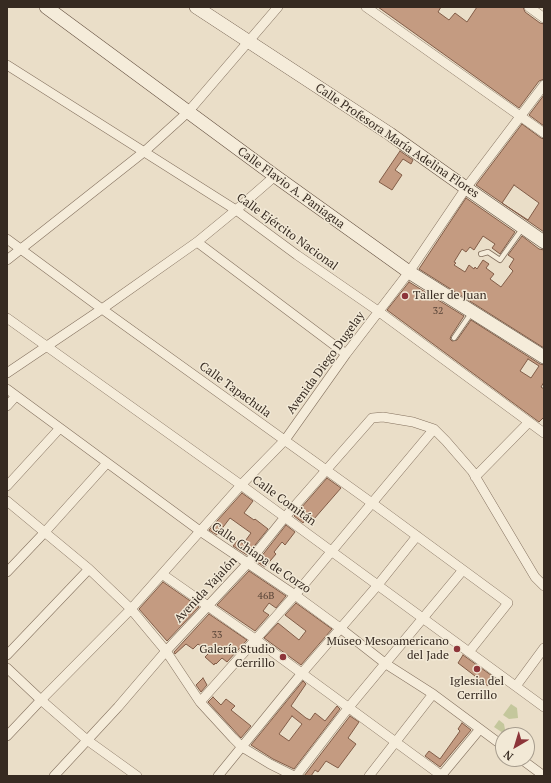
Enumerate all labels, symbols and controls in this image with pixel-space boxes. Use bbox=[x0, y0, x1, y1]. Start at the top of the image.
street label: Calle Profesora María Adelina Flores bbox=[312, 81, 482, 201]
street label: Calle Flavio A. Paniagua bbox=[235, 144, 347, 232]
street label: Calle Ejército Nacional bbox=[234, 190, 340, 274]
place label: Taller de Juan bbox=[413, 289, 487, 303]
marker: Taller de Juan bbox=[400, 291, 410, 301]
house number: 32 bbox=[433, 305, 443, 317]
street label: Avenida Diego Dugelay bbox=[284, 309, 368, 417]
street label: Calle Tapachula bbox=[196, 359, 274, 421]
street label: Calle Comitán bbox=[249, 473, 319, 529]
street label: Calle Chiapa de Corzo bbox=[209, 519, 313, 597]
street label: Avenida Yajalón bbox=[172, 554, 240, 626]
house number: 46B bbox=[258, 590, 274, 602]
house number: 33 bbox=[212, 629, 222, 641]
place label: Museo Mesoamericano del Jade bbox=[327, 635, 449, 663]
place label: Galería Studio Cerrillo bbox=[199, 643, 275, 671]
marker: Museo Mesoamericano del Jade bbox=[452, 644, 462, 654]
marker: Galería Studio Cerrillo bbox=[278, 652, 288, 662]
marker: Iglesia del Cerrillo bbox=[472, 664, 482, 674]
place label: Iglesia del Cerrillo bbox=[450, 675, 504, 703]
north arrow bbox=[495, 727, 535, 767]
text: N bbox=[501, 748, 516, 764]

